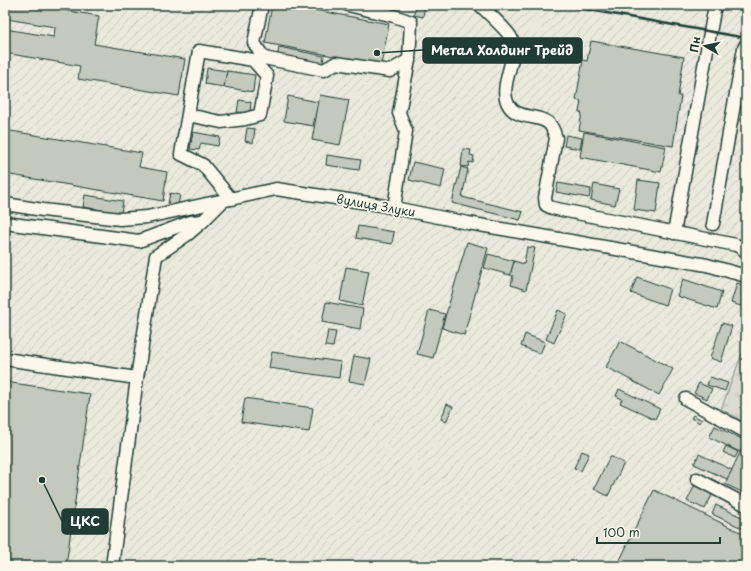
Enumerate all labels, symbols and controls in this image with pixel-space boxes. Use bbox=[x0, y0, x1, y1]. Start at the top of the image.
north arrow bbox=[685, 26, 725, 66]
text: Пн bbox=[685, 35, 704, 54]
callout: Метал Холдинг Трейд bbox=[423, 38, 582, 63]
text: Метал Холдинг Трейд bbox=[431, 40, 573, 59]
street label: вулиця Злуки bbox=[335, 189, 417, 221]
callout: ЦКС bbox=[62, 509, 108, 534]
text: ЦКС bbox=[70, 511, 100, 530]
scale bar bbox=[597, 519, 720, 545]
text: 100 m bbox=[603, 523, 640, 541]

